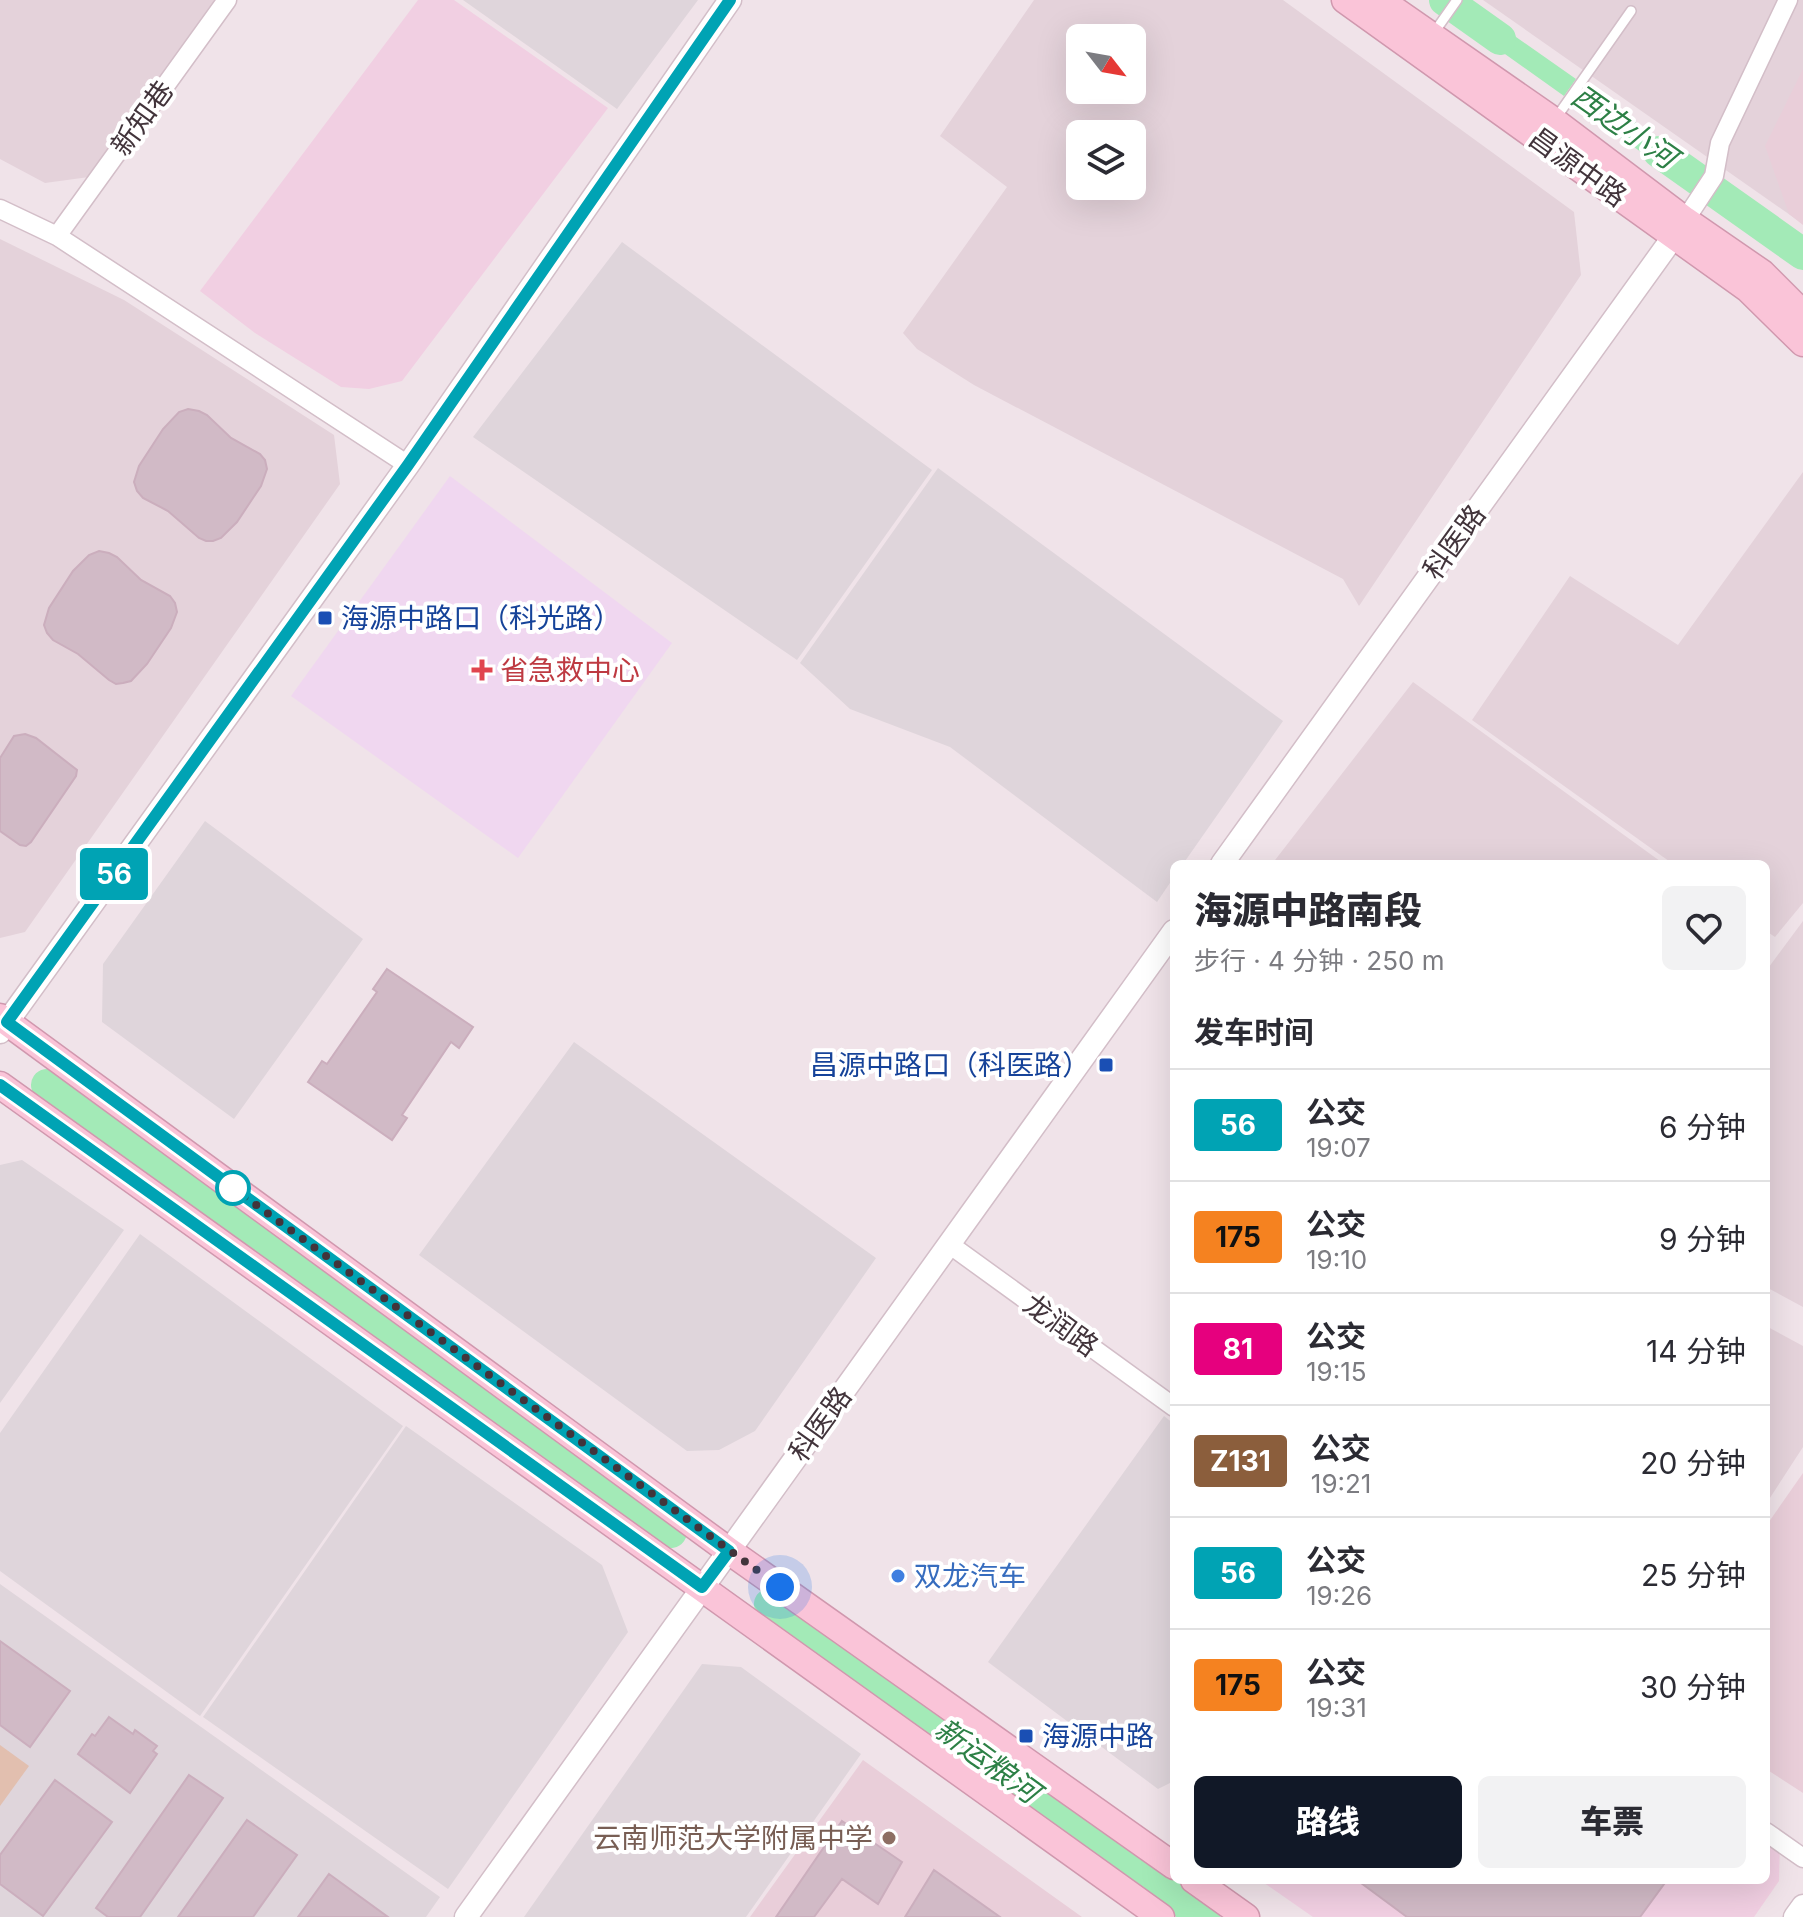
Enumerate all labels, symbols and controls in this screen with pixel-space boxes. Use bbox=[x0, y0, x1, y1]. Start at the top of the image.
north arrow bbox=[1066, 24, 1146, 104]
map controls bbox=[1066, 24, 1146, 200]
street label: 新知巷 bbox=[104, 74, 180, 162]
water label: 西边小河 bbox=[1565, 77, 1688, 178]
button: layers bbox=[1066, 120, 1146, 200]
street label: 昌源中路 bbox=[1523, 120, 1633, 214]
street label: 科医路 bbox=[1416, 498, 1492, 586]
place label: 海源中路口（科光路） bbox=[341, 601, 621, 635]
marker: 海源中路口（科光路） bbox=[316, 609, 334, 627]
place label: 省急救中心 bbox=[500, 653, 640, 687]
marker: 省急救中心 bbox=[471, 659, 493, 681]
line badge: 56 bbox=[78, 848, 150, 900]
text: 56 bbox=[96, 857, 132, 891]
button: heart bbox=[1662, 886, 1746, 970]
text: 海源中路南段 bbox=[1194, 887, 1422, 933]
text: 步行 · 4 分钟 · 250 m bbox=[1194, 945, 1445, 976]
text: 发车时间 bbox=[1194, 1014, 1314, 1050]
place label: 昌源中路口（科医路） bbox=[810, 1048, 1090, 1082]
marker: 昌源中路口（科医路） bbox=[1097, 1056, 1115, 1074]
text: 公交 bbox=[1306, 1094, 1366, 1130]
text: 56 bbox=[1220, 1108, 1256, 1142]
text: 6 分钟 bbox=[1659, 1109, 1746, 1145]
text: 19:07 bbox=[1306, 1132, 1371, 1163]
unlabelled marker bbox=[216, 1171, 250, 1205]
text: 公交 bbox=[1306, 1206, 1366, 1242]
text: 175 bbox=[1215, 1220, 1261, 1254]
text: 9 分钟 bbox=[1659, 1221, 1746, 1257]
text: 19:10 bbox=[1306, 1244, 1367, 1275]
street label: 龙润路 bbox=[1017, 1287, 1105, 1363]
text: 公交 bbox=[1306, 1318, 1366, 1354]
text: 81 bbox=[1223, 1332, 1253, 1366]
text: 14 分钟 bbox=[1646, 1333, 1746, 1369]
text: 19:15 bbox=[1306, 1356, 1367, 1387]
street label: 科医路 bbox=[782, 1380, 858, 1468]
text: 公交 bbox=[1311, 1430, 1371, 1466]
text: Z131 bbox=[1210, 1444, 1271, 1478]
text: 20 分钟 bbox=[1640, 1445, 1746, 1481]
text: 19:21 bbox=[1311, 1468, 1371, 1499]
text: 公交 bbox=[1306, 1542, 1366, 1578]
text: 56 bbox=[1220, 1556, 1256, 1590]
text: 25 分钟 bbox=[1641, 1557, 1746, 1593]
place label: 双龙汽车 bbox=[914, 1559, 1026, 1593]
your location bbox=[760, 1567, 800, 1607]
marker: 双龙汽车 bbox=[889, 1567, 907, 1585]
text: 19:26 bbox=[1306, 1580, 1372, 1611]
text: 公交 bbox=[1306, 1654, 1366, 1690]
text: 175 bbox=[1215, 1668, 1261, 1702]
text: 30 分钟 bbox=[1640, 1669, 1746, 1705]
text: 19:31 bbox=[1306, 1692, 1367, 1723]
water label: 新运粮河 bbox=[928, 1710, 1051, 1813]
place label: 海源中路 bbox=[1042, 1719, 1154, 1753]
marker: 海源中路 bbox=[1017, 1727, 1035, 1745]
button: 路线 bbox=[1194, 1776, 1462, 1868]
button: 车票 bbox=[1478, 1776, 1746, 1868]
place label: 云南师范大学附属中学 bbox=[593, 1821, 873, 1855]
marker: 云南师范大学附属中学 bbox=[880, 1829, 898, 1847]

